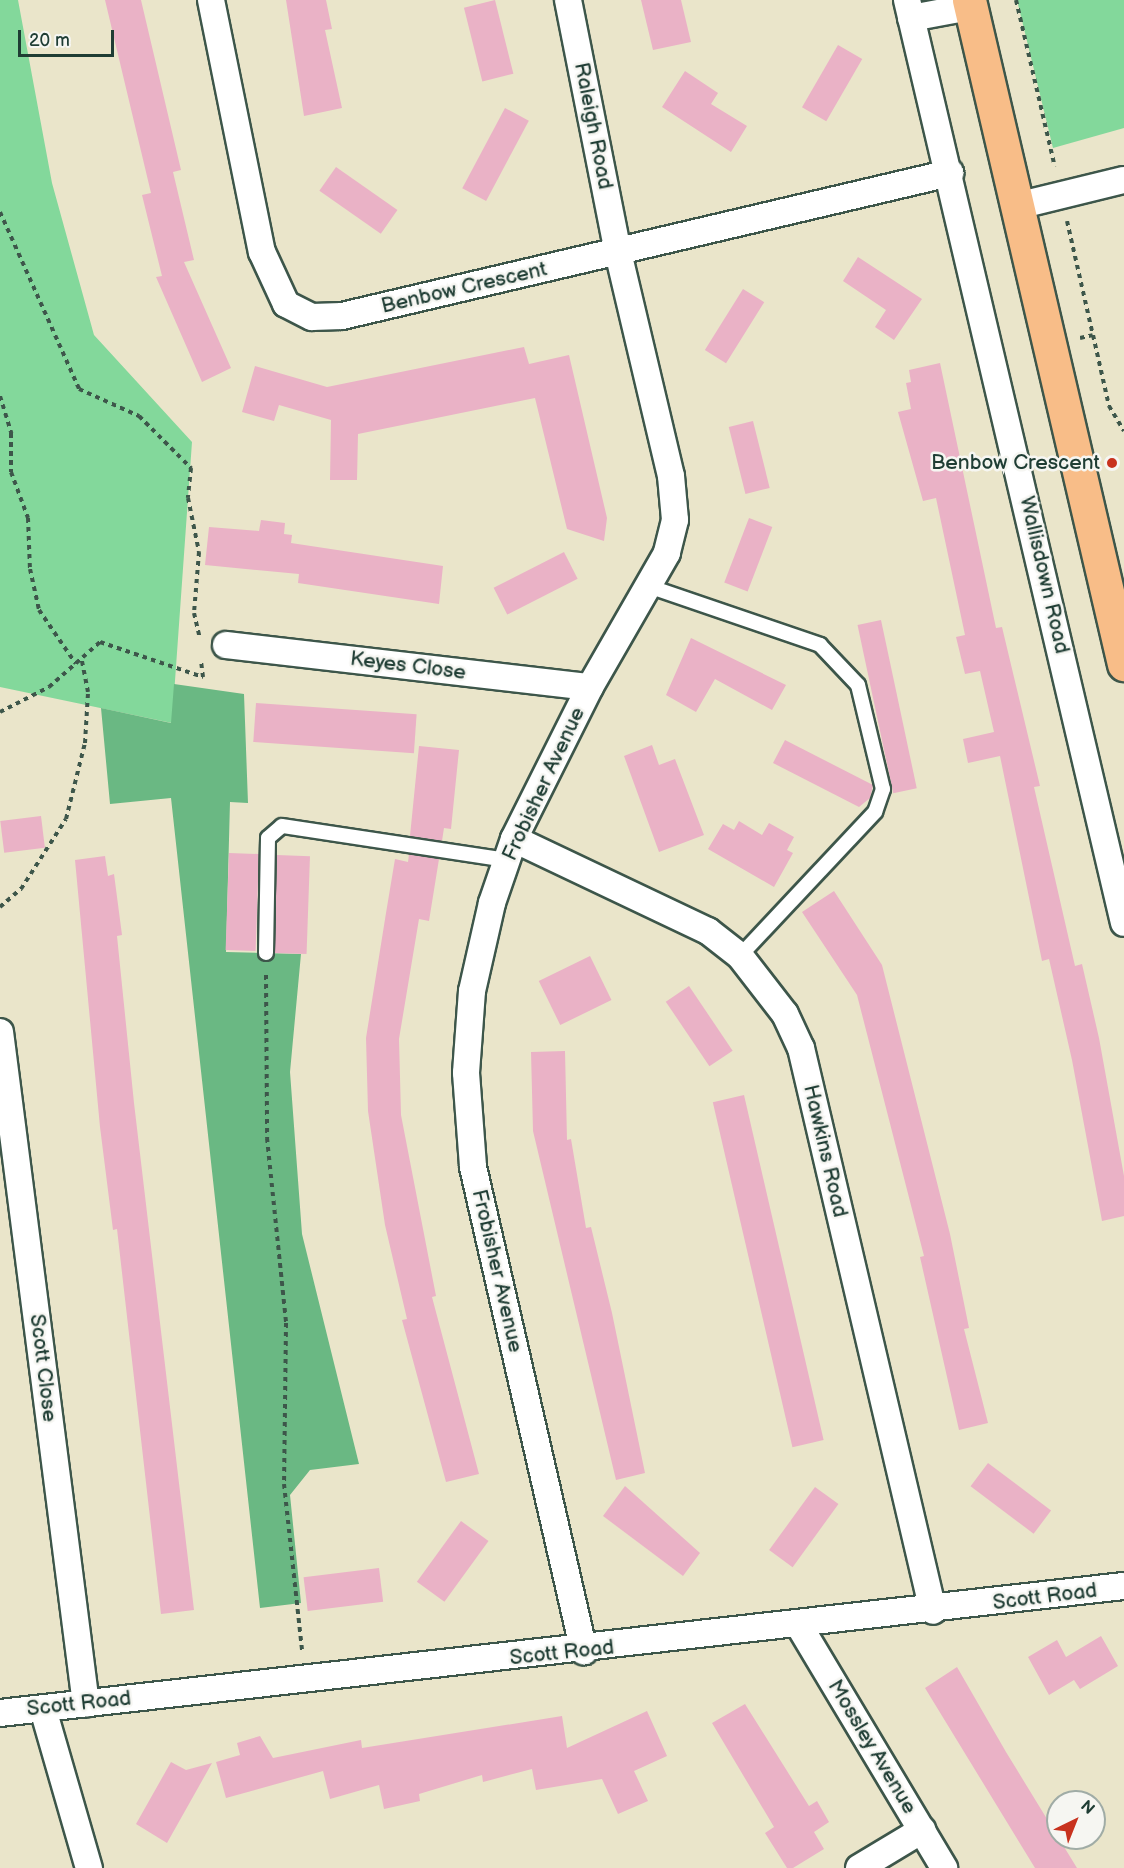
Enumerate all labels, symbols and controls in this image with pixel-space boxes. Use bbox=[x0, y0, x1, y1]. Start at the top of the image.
scale bar bbox=[21, 18, 117, 56]
text: 20 m bbox=[29, 30, 70, 51]
street label: Raleigh Road bbox=[568, 60, 618, 192]
street label: Benbow Crescent bbox=[379, 257, 549, 319]
place label: Benbow Crescent bbox=[931, 450, 1100, 476]
marker: Benbow Crescent bbox=[1105, 456, 1119, 470]
street label: Wallisdown Road bbox=[1014, 494, 1074, 656]
street label: Keyes Close bbox=[349, 646, 467, 686]
street label: Frobisher Avenue bbox=[497, 703, 591, 865]
street label: Hawkins Road bbox=[798, 1082, 852, 1220]
street label: Frobisher Avenue bbox=[466, 1187, 528, 1355]
street label: Scott Close bbox=[24, 1313, 62, 1423]
street label: Scott Road bbox=[991, 1578, 1099, 1616]
street label: Scott Road bbox=[509, 1635, 615, 1671]
street label: Mossley Avenue bbox=[822, 1675, 922, 1819]
street label: Scott Road bbox=[26, 1686, 132, 1722]
north arrow bbox=[1046, 1790, 1106, 1850]
text: N bbox=[1076, 1797, 1098, 1819]

